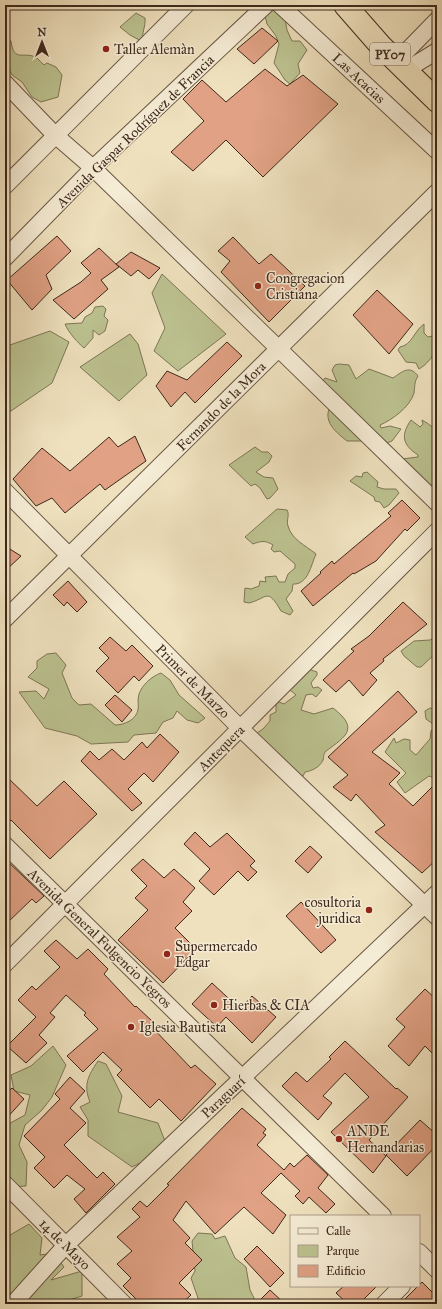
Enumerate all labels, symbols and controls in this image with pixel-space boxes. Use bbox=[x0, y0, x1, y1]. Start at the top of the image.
north arrow bbox=[22, 22, 62, 62]
text: N bbox=[37, 26, 47, 39]
place label: Taller Alemàn bbox=[114, 41, 195, 58]
road number: PY07 bbox=[370, 43, 410, 65]
marker: Taller Alemàn bbox=[101, 44, 111, 54]
street label: Las Acacias bbox=[329, 50, 389, 107]
street label: Avenida Gaspar Rodríguez de Francia bbox=[52, 51, 218, 212]
place label: Congregacion Cristiana bbox=[266, 270, 345, 303]
marker: Congregacion Cristiana bbox=[253, 281, 263, 291]
street label: Fernando de la Mora bbox=[173, 358, 270, 455]
street label: Primer de Marzo bbox=[152, 641, 233, 722]
street label: Antequera bbox=[194, 721, 249, 777]
street label: Avenida General Fulgencio Yegros bbox=[23, 864, 175, 1012]
place label: cosultoria juridica bbox=[305, 894, 361, 927]
marker: cosultoria juridica bbox=[364, 905, 374, 915]
place label: Supermercado Edgar bbox=[175, 938, 257, 971]
marker: Supermercado Edgar bbox=[162, 949, 172, 959]
place label: Hierbas & CIA bbox=[222, 997, 310, 1014]
marker: Hierbas & CIA bbox=[209, 1000, 219, 1010]
place label: Iglesia Bautista bbox=[139, 1019, 226, 1036]
marker: Iglesia Bautista bbox=[126, 1022, 136, 1032]
street label: Paraguarí bbox=[198, 1072, 250, 1122]
place label: ANDE Hernandarias bbox=[346, 1123, 424, 1156]
marker: ANDE Hernandarias bbox=[334, 1134, 344, 1144]
street label: 14 de Mayo bbox=[35, 1215, 94, 1274]
legend bbox=[290, 1215, 420, 1287]
text: Calle bbox=[326, 1224, 351, 1238]
text: Parque bbox=[326, 1244, 359, 1259]
text: Edificio bbox=[326, 1264, 365, 1278]

